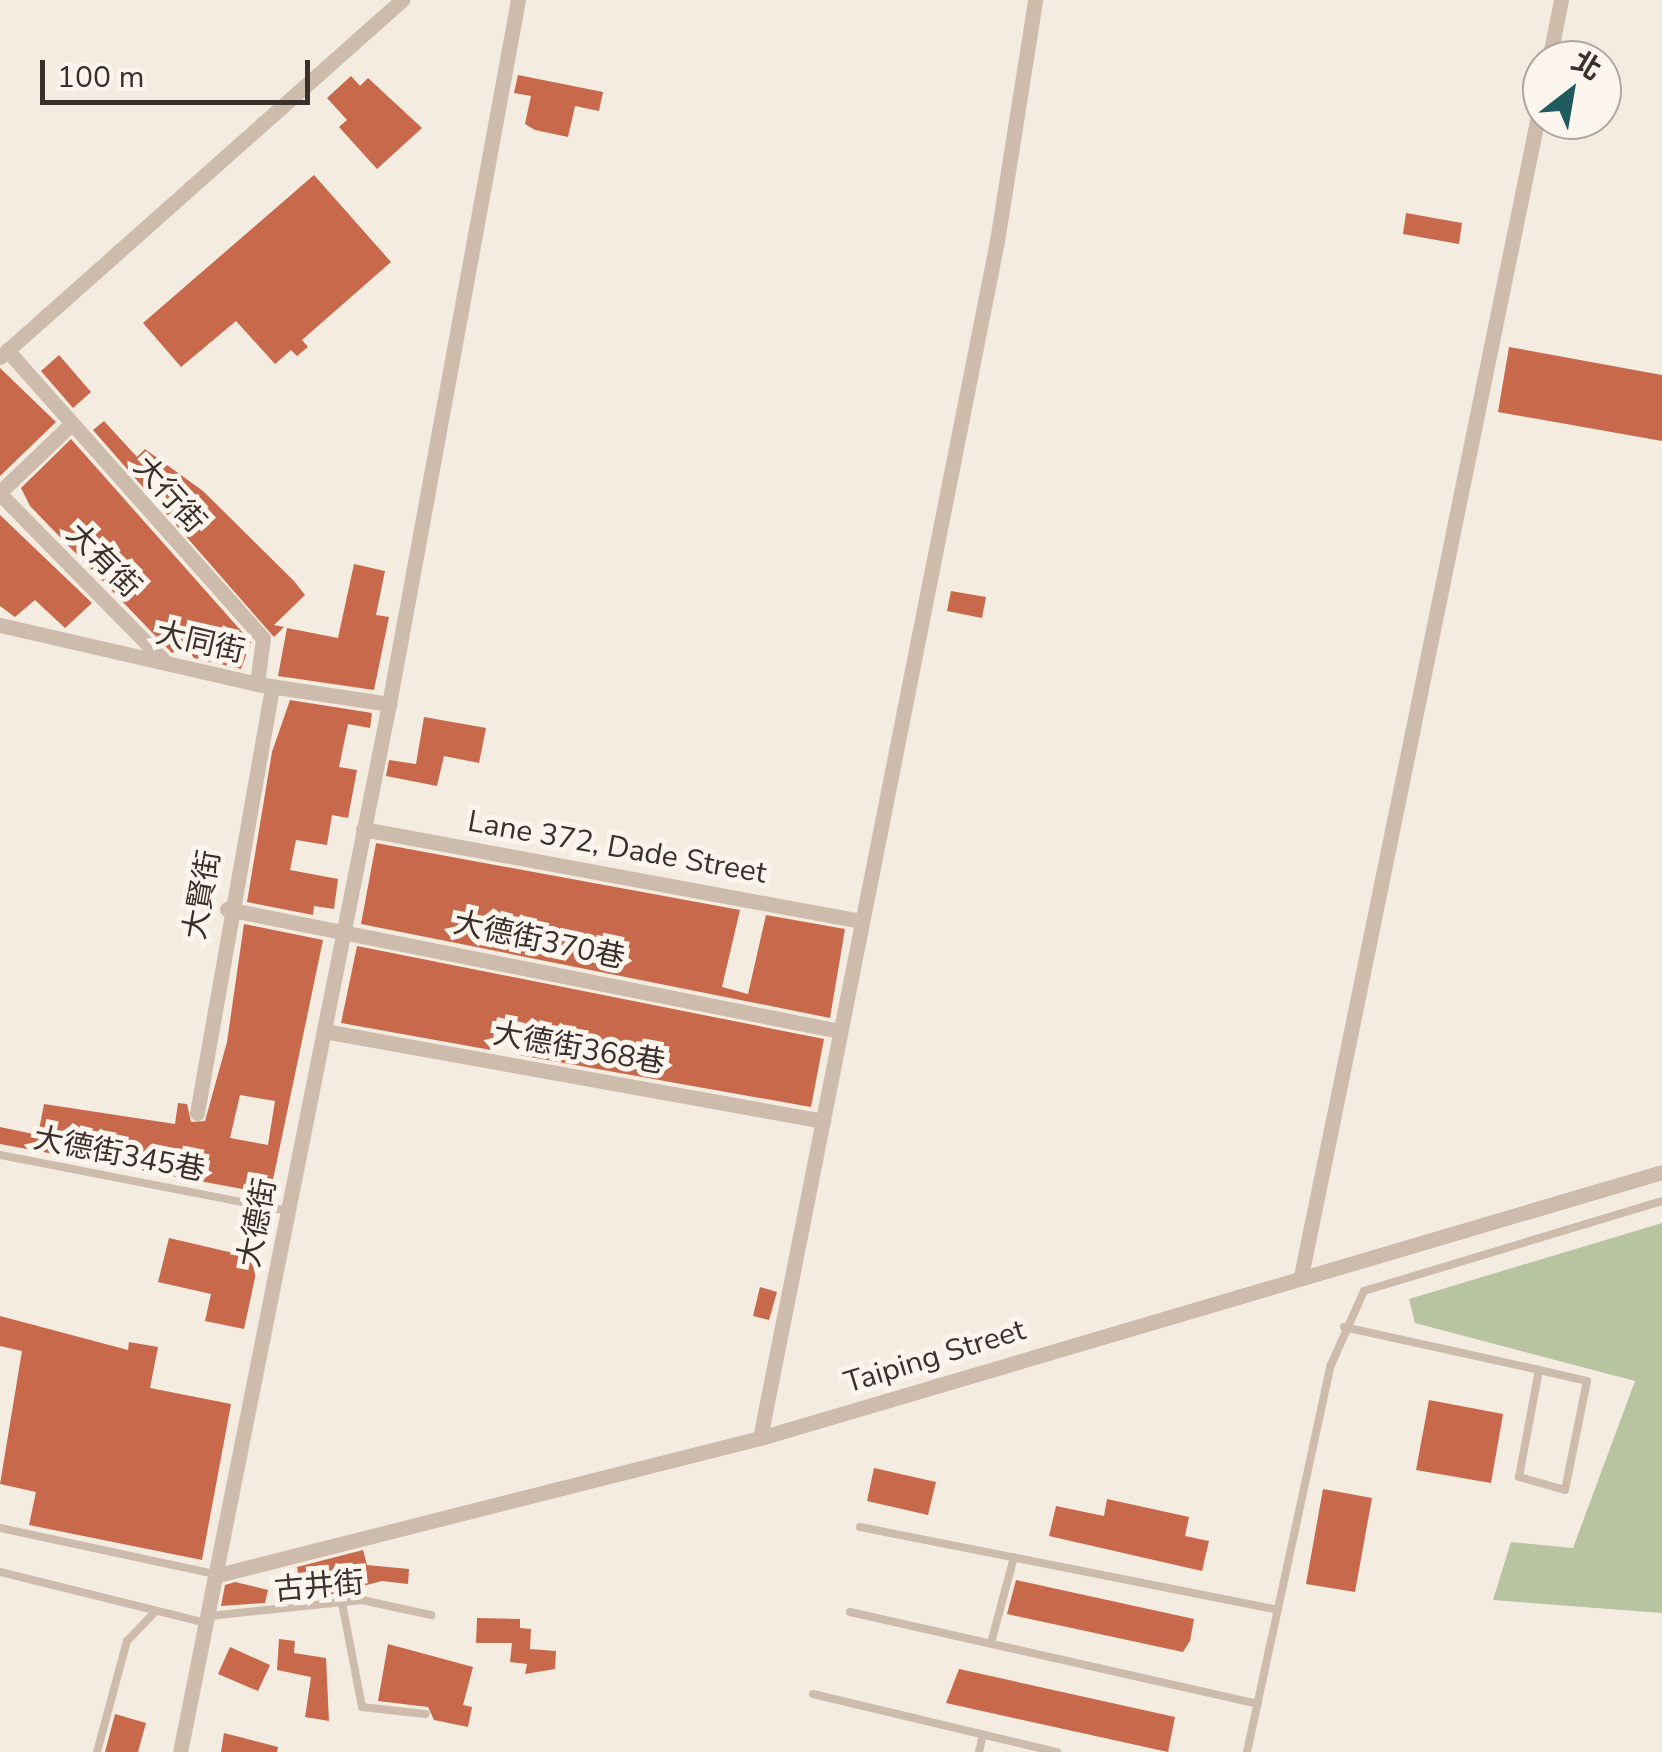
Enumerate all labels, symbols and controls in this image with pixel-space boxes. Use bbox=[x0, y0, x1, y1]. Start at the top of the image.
scale bar bbox=[45, 40, 315, 102]
north arrow bbox=[1522, 40, 1622, 140]
text: 北 bbox=[1565, 42, 1608, 89]
text: 100 m bbox=[57, 57, 144, 98]
street label: 大行街 bbox=[126, 450, 212, 540]
street label: 大有街 bbox=[58, 516, 148, 606]
street label: 大同街 bbox=[152, 615, 248, 671]
street label: Lane 372, Dade Street bbox=[465, 804, 769, 892]
street label: 大賢街 bbox=[177, 848, 229, 942]
street label: 大德街370巷 bbox=[450, 905, 628, 977]
street label: 大德街368巷 bbox=[490, 1016, 668, 1082]
street label: 大德街345巷 bbox=[30, 1121, 208, 1189]
street label: 大德街 bbox=[232, 1175, 284, 1271]
street label: Taiping Street bbox=[840, 1312, 1030, 1402]
street label: 古井街 bbox=[273, 1565, 365, 1609]

